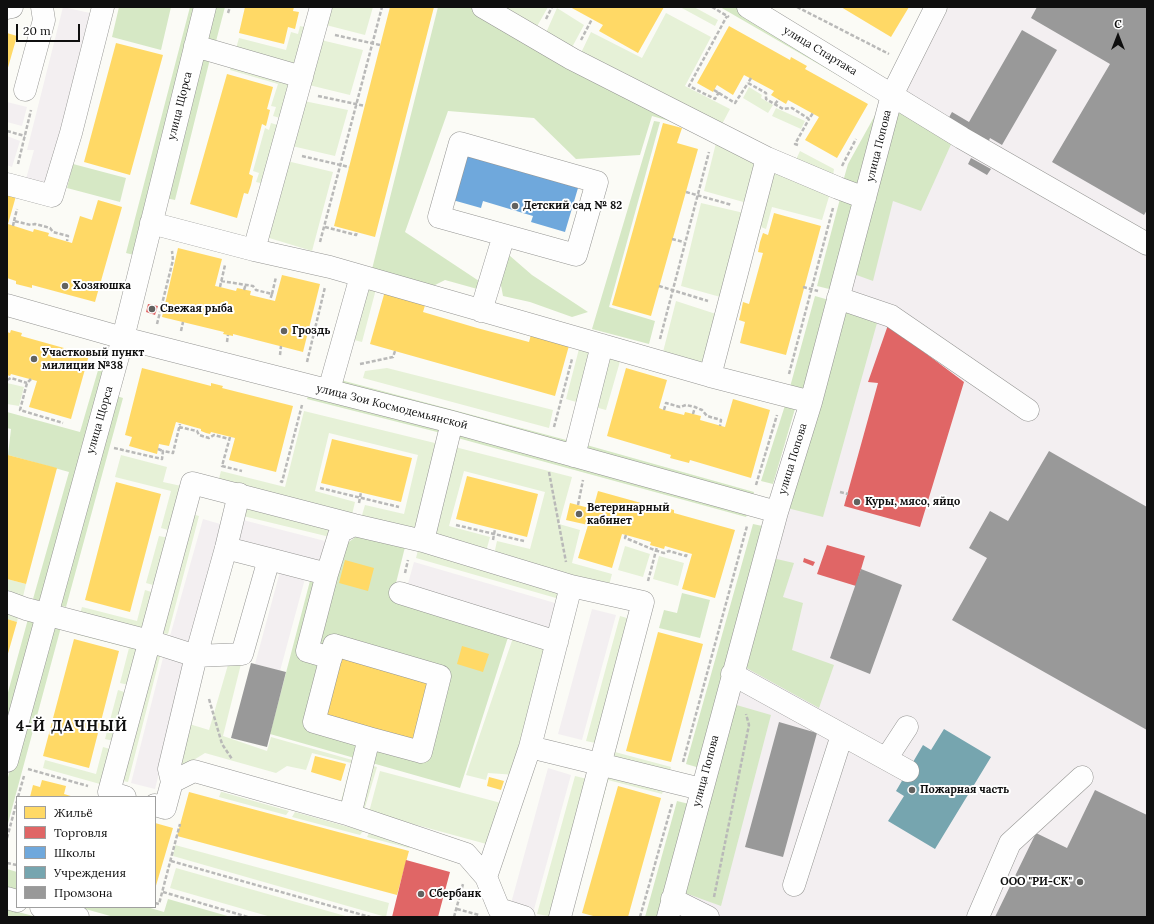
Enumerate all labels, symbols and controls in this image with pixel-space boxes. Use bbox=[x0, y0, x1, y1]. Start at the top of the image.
scale bar bbox=[18, 16, 82, 42]
north arrow bbox=[1098, 16, 1138, 56]
text: С bbox=[1114, 17, 1122, 31]
text: 20 m bbox=[23, 23, 51, 38]
street label: улица Спартака bbox=[781, 24, 859, 78]
street label: улица Щорса bbox=[165, 70, 195, 142]
street label: улица Попова bbox=[864, 109, 894, 183]
place label: Детский сад № 82 bbox=[523, 199, 622, 213]
marker: Детский сад № 82 bbox=[510, 201, 520, 211]
place label: Хозяюшка bbox=[73, 279, 131, 293]
marker: Хозяюшка bbox=[60, 281, 70, 291]
place label: Свежая рыба bbox=[160, 302, 233, 316]
marker: Свежая рыба bbox=[147, 304, 157, 314]
place label: Гроздь bbox=[292, 324, 331, 338]
marker: Гроздь bbox=[279, 326, 289, 336]
place label: Участковый пункт милиции №38 bbox=[42, 346, 144, 372]
marker: Участковый пункт милиции №38 bbox=[29, 354, 39, 364]
street label: улица Зои Космодемьянской bbox=[315, 382, 469, 432]
street label: улица Щорса bbox=[84, 385, 116, 455]
street label: улица Попова bbox=[776, 422, 810, 496]
place label: Куры, мясо, яйцо bbox=[865, 495, 960, 509]
marker: Куры, мясо, яйцо bbox=[852, 497, 862, 507]
place label: Ветеринарный кабинет bbox=[587, 501, 669, 527]
marker: Ветеринарный кабинет bbox=[574, 509, 584, 519]
district label: 4-Й ДАЧНЫЙ bbox=[16, 718, 128, 736]
street label: улица Попова bbox=[690, 734, 722, 808]
place label: Пожарная часть bbox=[920, 783, 1009, 797]
marker: Пожарная часть bbox=[907, 785, 917, 795]
legend bbox=[16, 796, 156, 908]
text: Жильё bbox=[54, 805, 93, 820]
text: Торговля bbox=[54, 825, 107, 840]
text: Школы bbox=[54, 845, 95, 860]
text: Учреждения bbox=[54, 865, 126, 880]
place label: ООО "РИ-СК" bbox=[1000, 875, 1072, 889]
marker: ООО "РИ-СК" bbox=[1075, 877, 1085, 887]
text: Промзона bbox=[54, 885, 112, 900]
place label: Сбербанк bbox=[429, 887, 481, 901]
marker: Сбербанк bbox=[416, 889, 426, 899]

